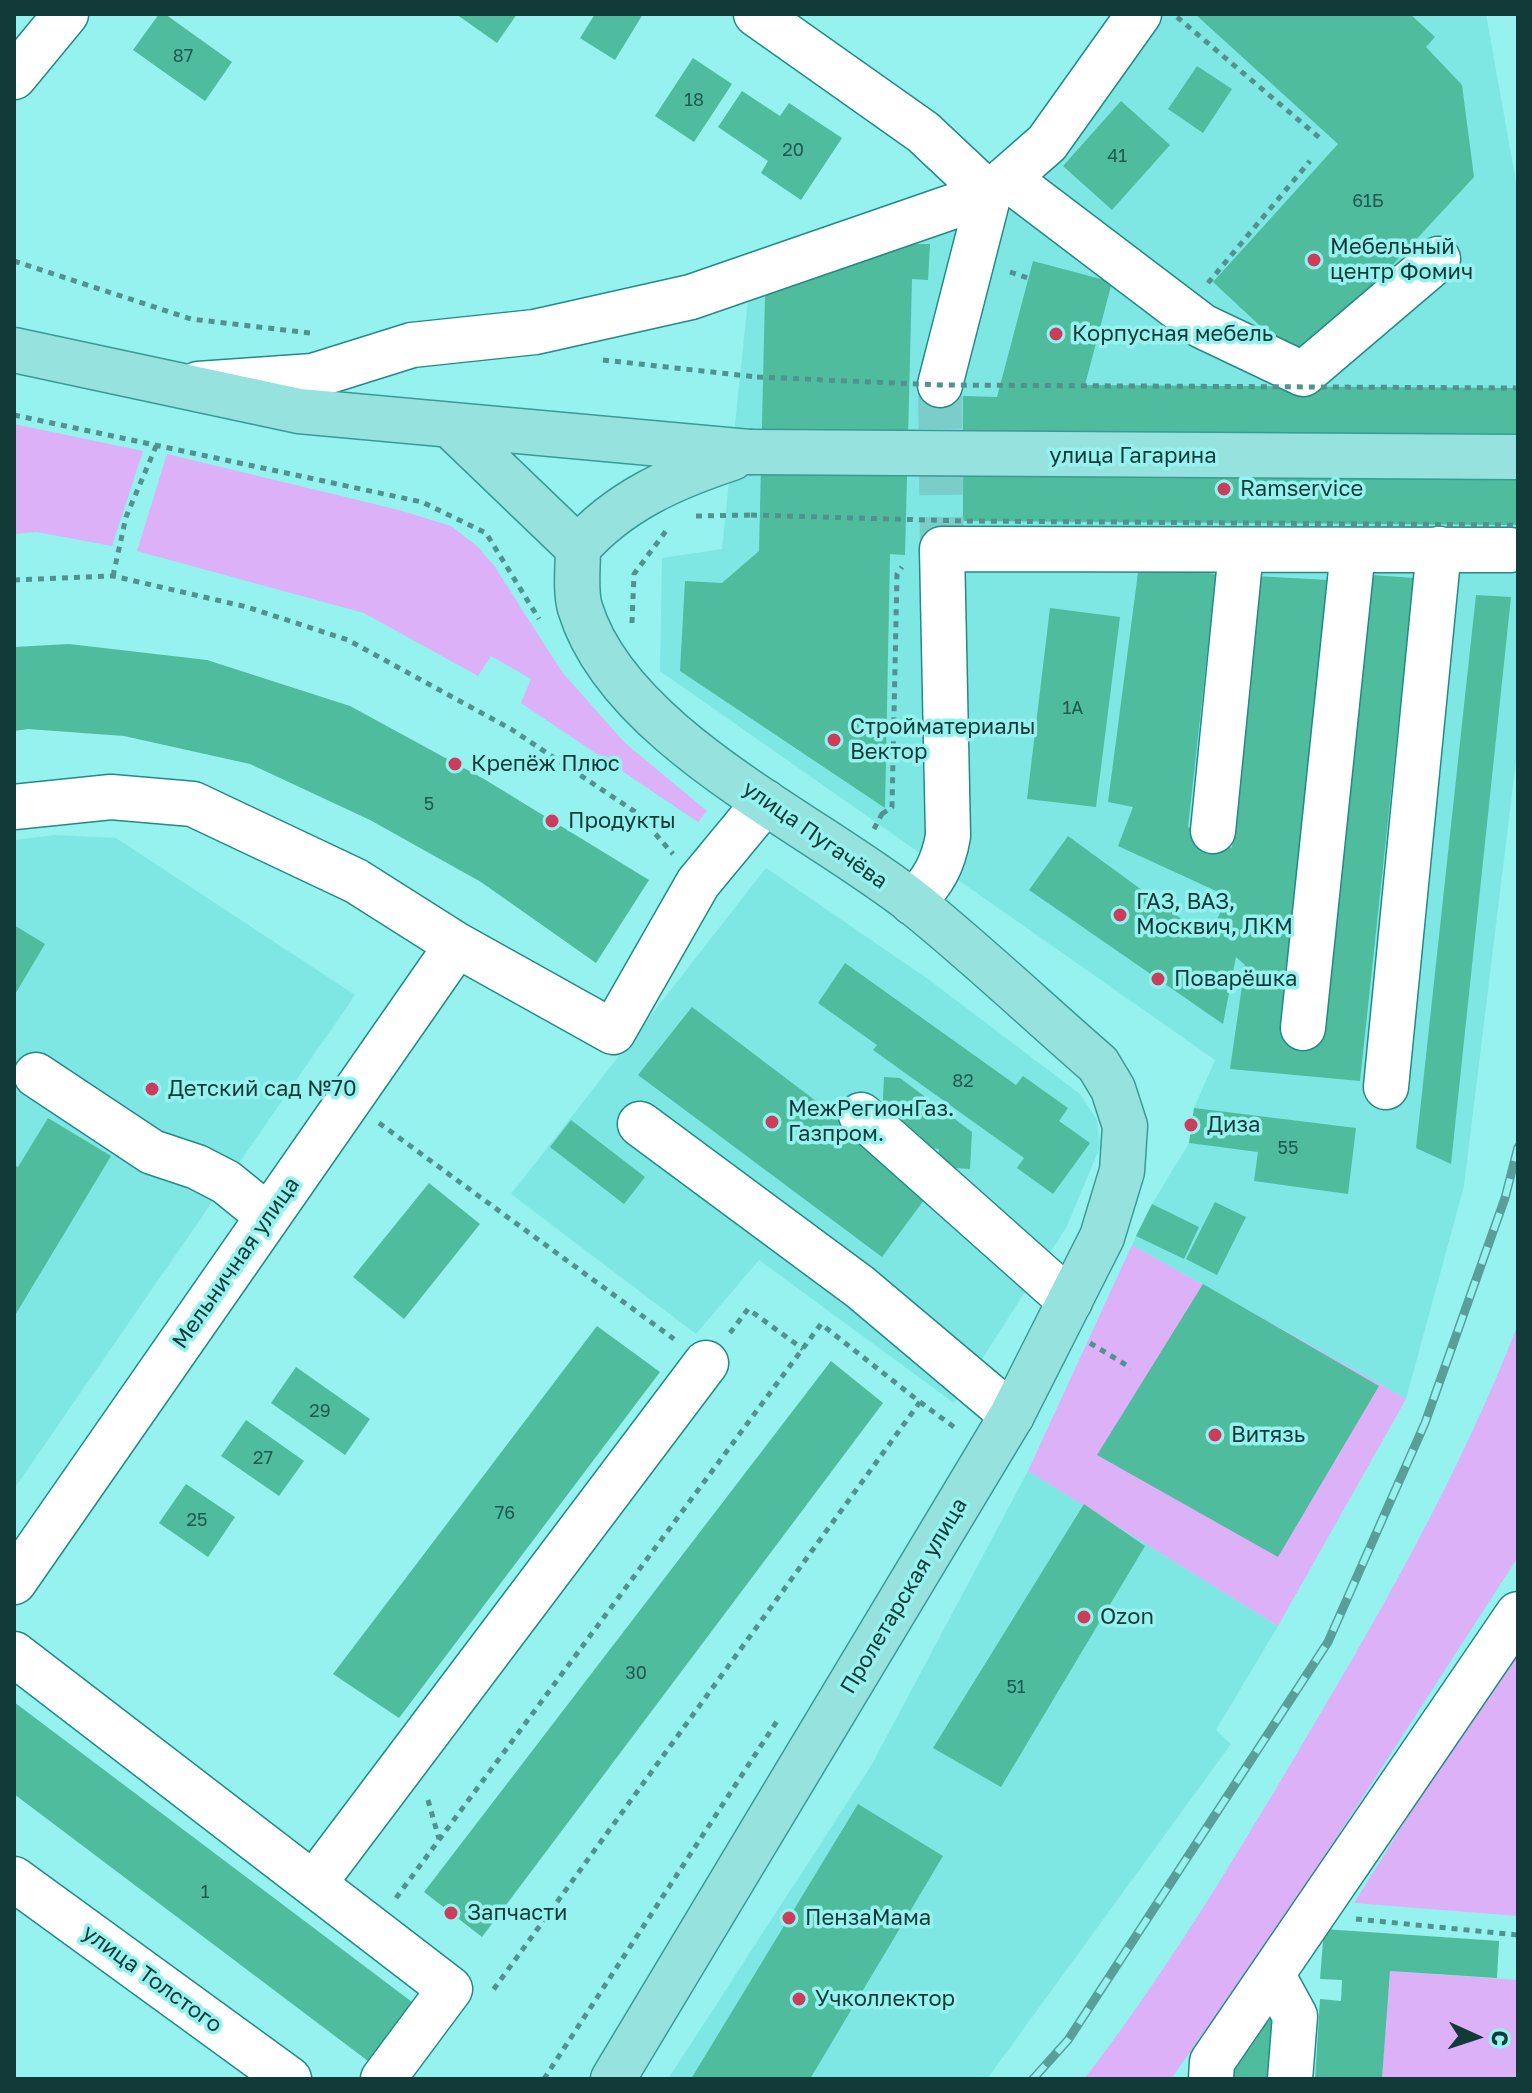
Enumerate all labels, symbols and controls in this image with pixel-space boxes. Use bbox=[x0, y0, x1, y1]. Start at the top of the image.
house number: 87 bbox=[173, 45, 193, 67]
house number: 18 bbox=[684, 89, 704, 111]
house number: 20 bbox=[782, 139, 804, 161]
house number: 41 bbox=[1107, 145, 1127, 167]
house number: 61Б bbox=[1352, 190, 1384, 212]
place label: Мебельный центр Фомич bbox=[1330, 234, 1473, 286]
marker: Мебельный центр Фомич bbox=[1305, 251, 1323, 269]
place label: Корпусная мебель bbox=[1072, 321, 1273, 347]
marker: Корпусная мебель bbox=[1047, 325, 1065, 343]
street label: улица Гагарина bbox=[1049, 443, 1217, 469]
place label: Ramservice bbox=[1240, 476, 1363, 502]
marker: Ramservice bbox=[1215, 480, 1233, 498]
house number: 1А bbox=[1063, 697, 1083, 719]
place label: Стройматериалы Вектор bbox=[850, 714, 1036, 766]
marker: Стройматериалы Вектор bbox=[825, 731, 843, 749]
place label: Крепёж Плюс bbox=[471, 751, 620, 777]
marker: Крепёж Плюс bbox=[446, 755, 464, 773]
street label: улица Пугачёва bbox=[738, 775, 892, 895]
house number: 5 bbox=[424, 793, 434, 815]
place label: Продукты bbox=[568, 808, 676, 834]
marker: Продукты bbox=[543, 812, 561, 830]
place label: ГАЗ, ВАЗ, Москвич, ЛКМ bbox=[1136, 889, 1293, 940]
marker: ГАЗ, ВАЗ, Москвич, ЛКМ bbox=[1111, 906, 1129, 924]
place label: Поварёшка bbox=[1174, 966, 1298, 992]
marker: Поварёшка bbox=[1149, 970, 1167, 988]
house number: 82 bbox=[952, 1070, 974, 1092]
place label: Детский сад №70 bbox=[168, 1076, 357, 1102]
marker: Детский сад №70 bbox=[143, 1080, 161, 1098]
place label: МежРегионГаз. Газпром. bbox=[788, 1096, 954, 1148]
place label: Диза bbox=[1207, 1112, 1260, 1138]
marker: МежРегионГаз. Газпром. bbox=[763, 1113, 781, 1131]
marker: Диза bbox=[1182, 1116, 1200, 1134]
house number: 55 bbox=[1278, 1137, 1298, 1159]
street label: Мельничная улица bbox=[167, 1172, 305, 1354]
house number: 29 bbox=[309, 1400, 331, 1422]
place label: Витязь bbox=[1231, 1422, 1305, 1448]
marker: Витязь bbox=[1206, 1426, 1224, 1444]
house number: 27 bbox=[253, 1447, 273, 1469]
street label: Пролетарская улица bbox=[835, 1493, 973, 1699]
house number: 76 bbox=[495, 1502, 515, 1524]
house number: 25 bbox=[187, 1509, 207, 1531]
place label: Ozon bbox=[1100, 1604, 1154, 1630]
marker: Ozon bbox=[1075, 1608, 1093, 1626]
house number: 30 bbox=[625, 1662, 647, 1684]
house number: 51 bbox=[1006, 1676, 1026, 1698]
house number: 1 bbox=[201, 1881, 209, 1903]
place label: Запчасти bbox=[467, 1900, 568, 1926]
marker: Запчасти bbox=[442, 1904, 460, 1922]
place label: ПензаМама bbox=[805, 1905, 931, 1931]
marker: ПензаМама bbox=[780, 1909, 798, 1927]
street label: улица Толстого bbox=[77, 1919, 227, 2039]
place label: Учколлектор bbox=[815, 1986, 955, 2012]
marker: Учколлектор bbox=[790, 1990, 808, 2008]
north arrow bbox=[1436, 1997, 1516, 2077]
text: С bbox=[1487, 2030, 1514, 2047]

